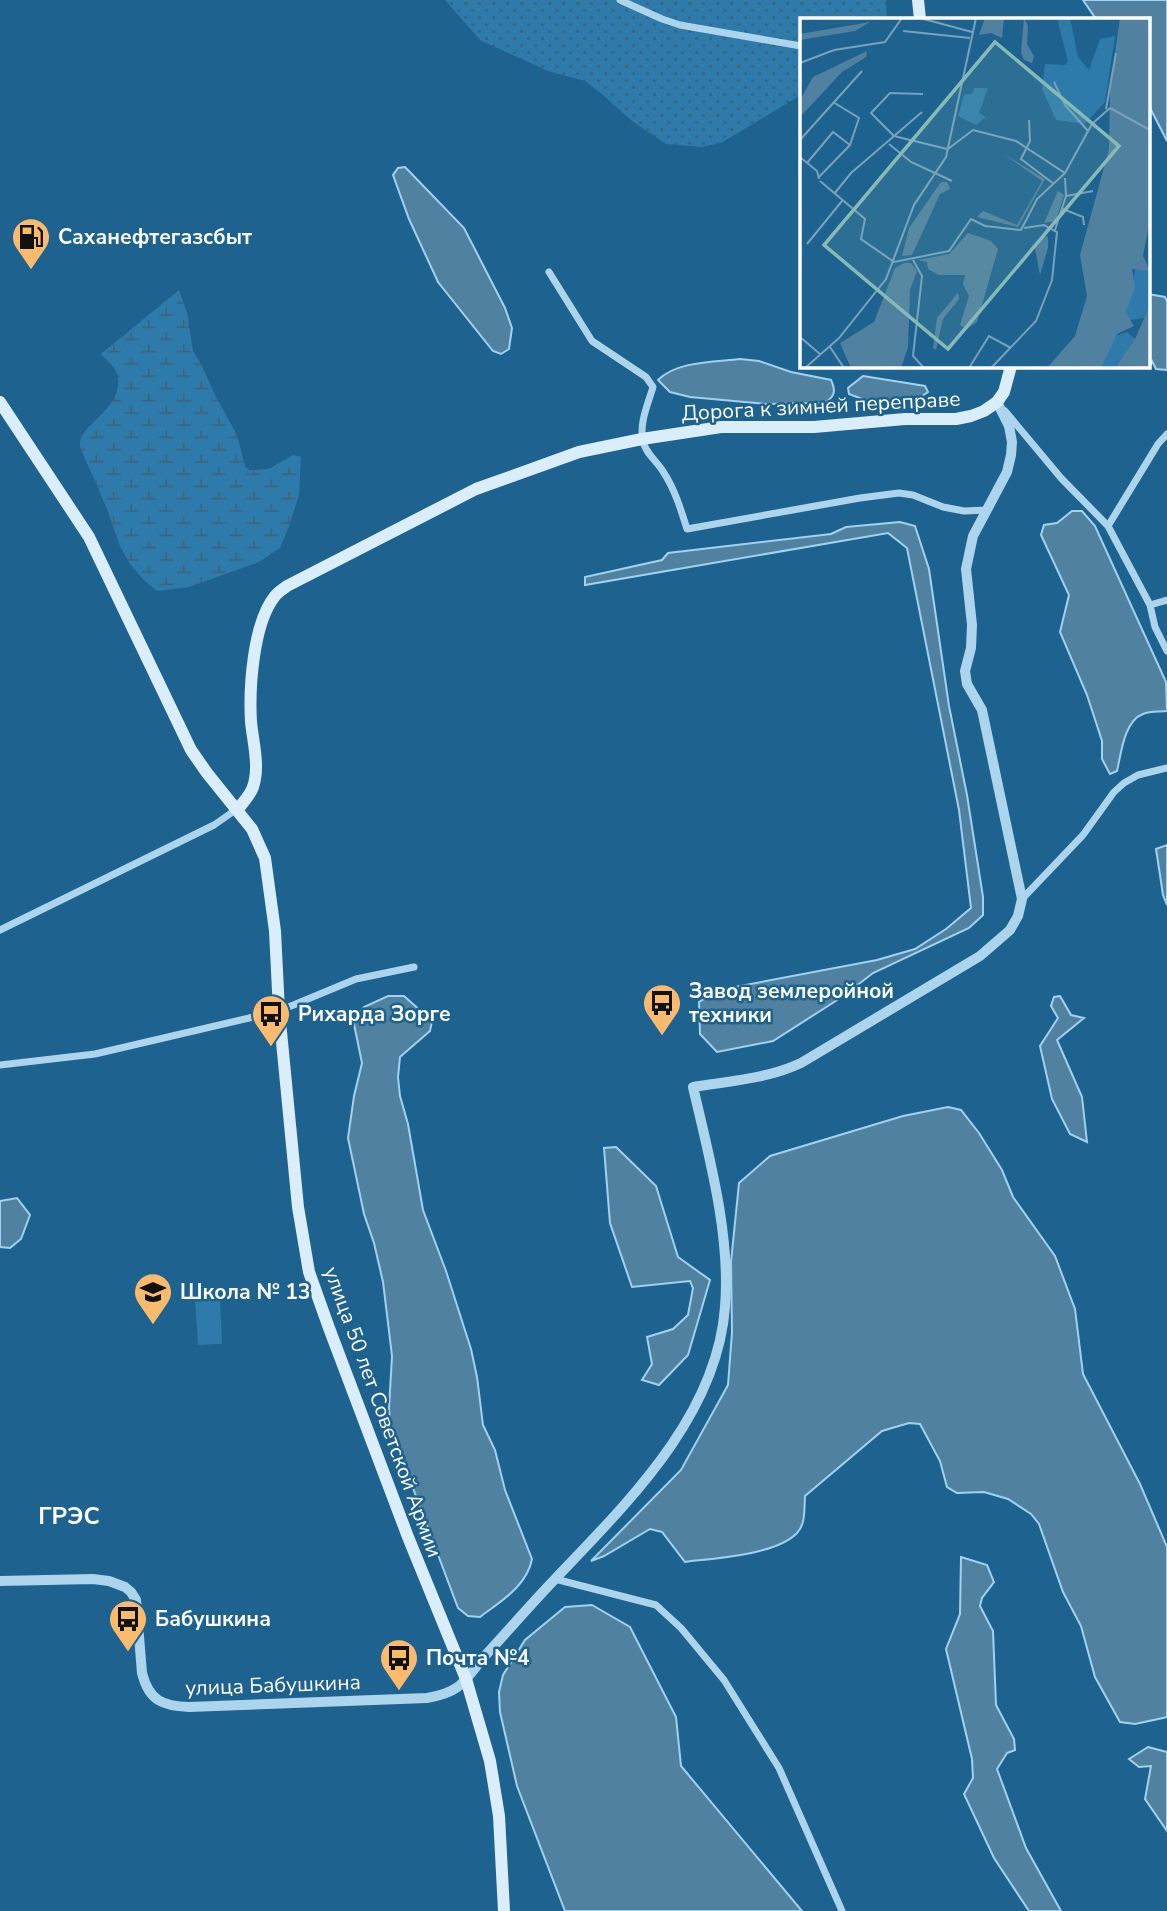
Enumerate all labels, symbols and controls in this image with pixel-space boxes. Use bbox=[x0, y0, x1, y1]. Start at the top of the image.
inset map bbox=[800, 18, 1150, 368]
fuel station icon: Саханефтегазсбыт bbox=[10, 216, 52, 271]
place label: Саханефтегазсбыт bbox=[58, 223, 252, 251]
street label: Дорога к зимней переправе bbox=[681, 385, 961, 427]
place label: Завод землеройной техники bbox=[689, 977, 894, 1029]
bus stop icon: Завод землеройной техники bbox=[641, 982, 683, 1037]
bus stop icon: Рихарда Зорге bbox=[250, 993, 292, 1048]
place label: Рихарда Зорге bbox=[298, 1000, 451, 1028]
street label: улица 50 лет Советской Армии bbox=[317, 1263, 449, 1561]
school or university icon: Школа № 13 bbox=[132, 1271, 174, 1326]
place label: Школа № 13 bbox=[180, 1278, 310, 1306]
district label: ГРЭС bbox=[38, 1500, 100, 1532]
bus stop icon: Бабушкина bbox=[107, 1598, 149, 1653]
place label: Бабушкина bbox=[155, 1605, 271, 1633]
bus stop icon: Почта №4 bbox=[378, 1637, 420, 1692]
place label: Почта №4 bbox=[426, 1644, 530, 1672]
street label: улица Бабушкина bbox=[185, 1668, 361, 1702]

